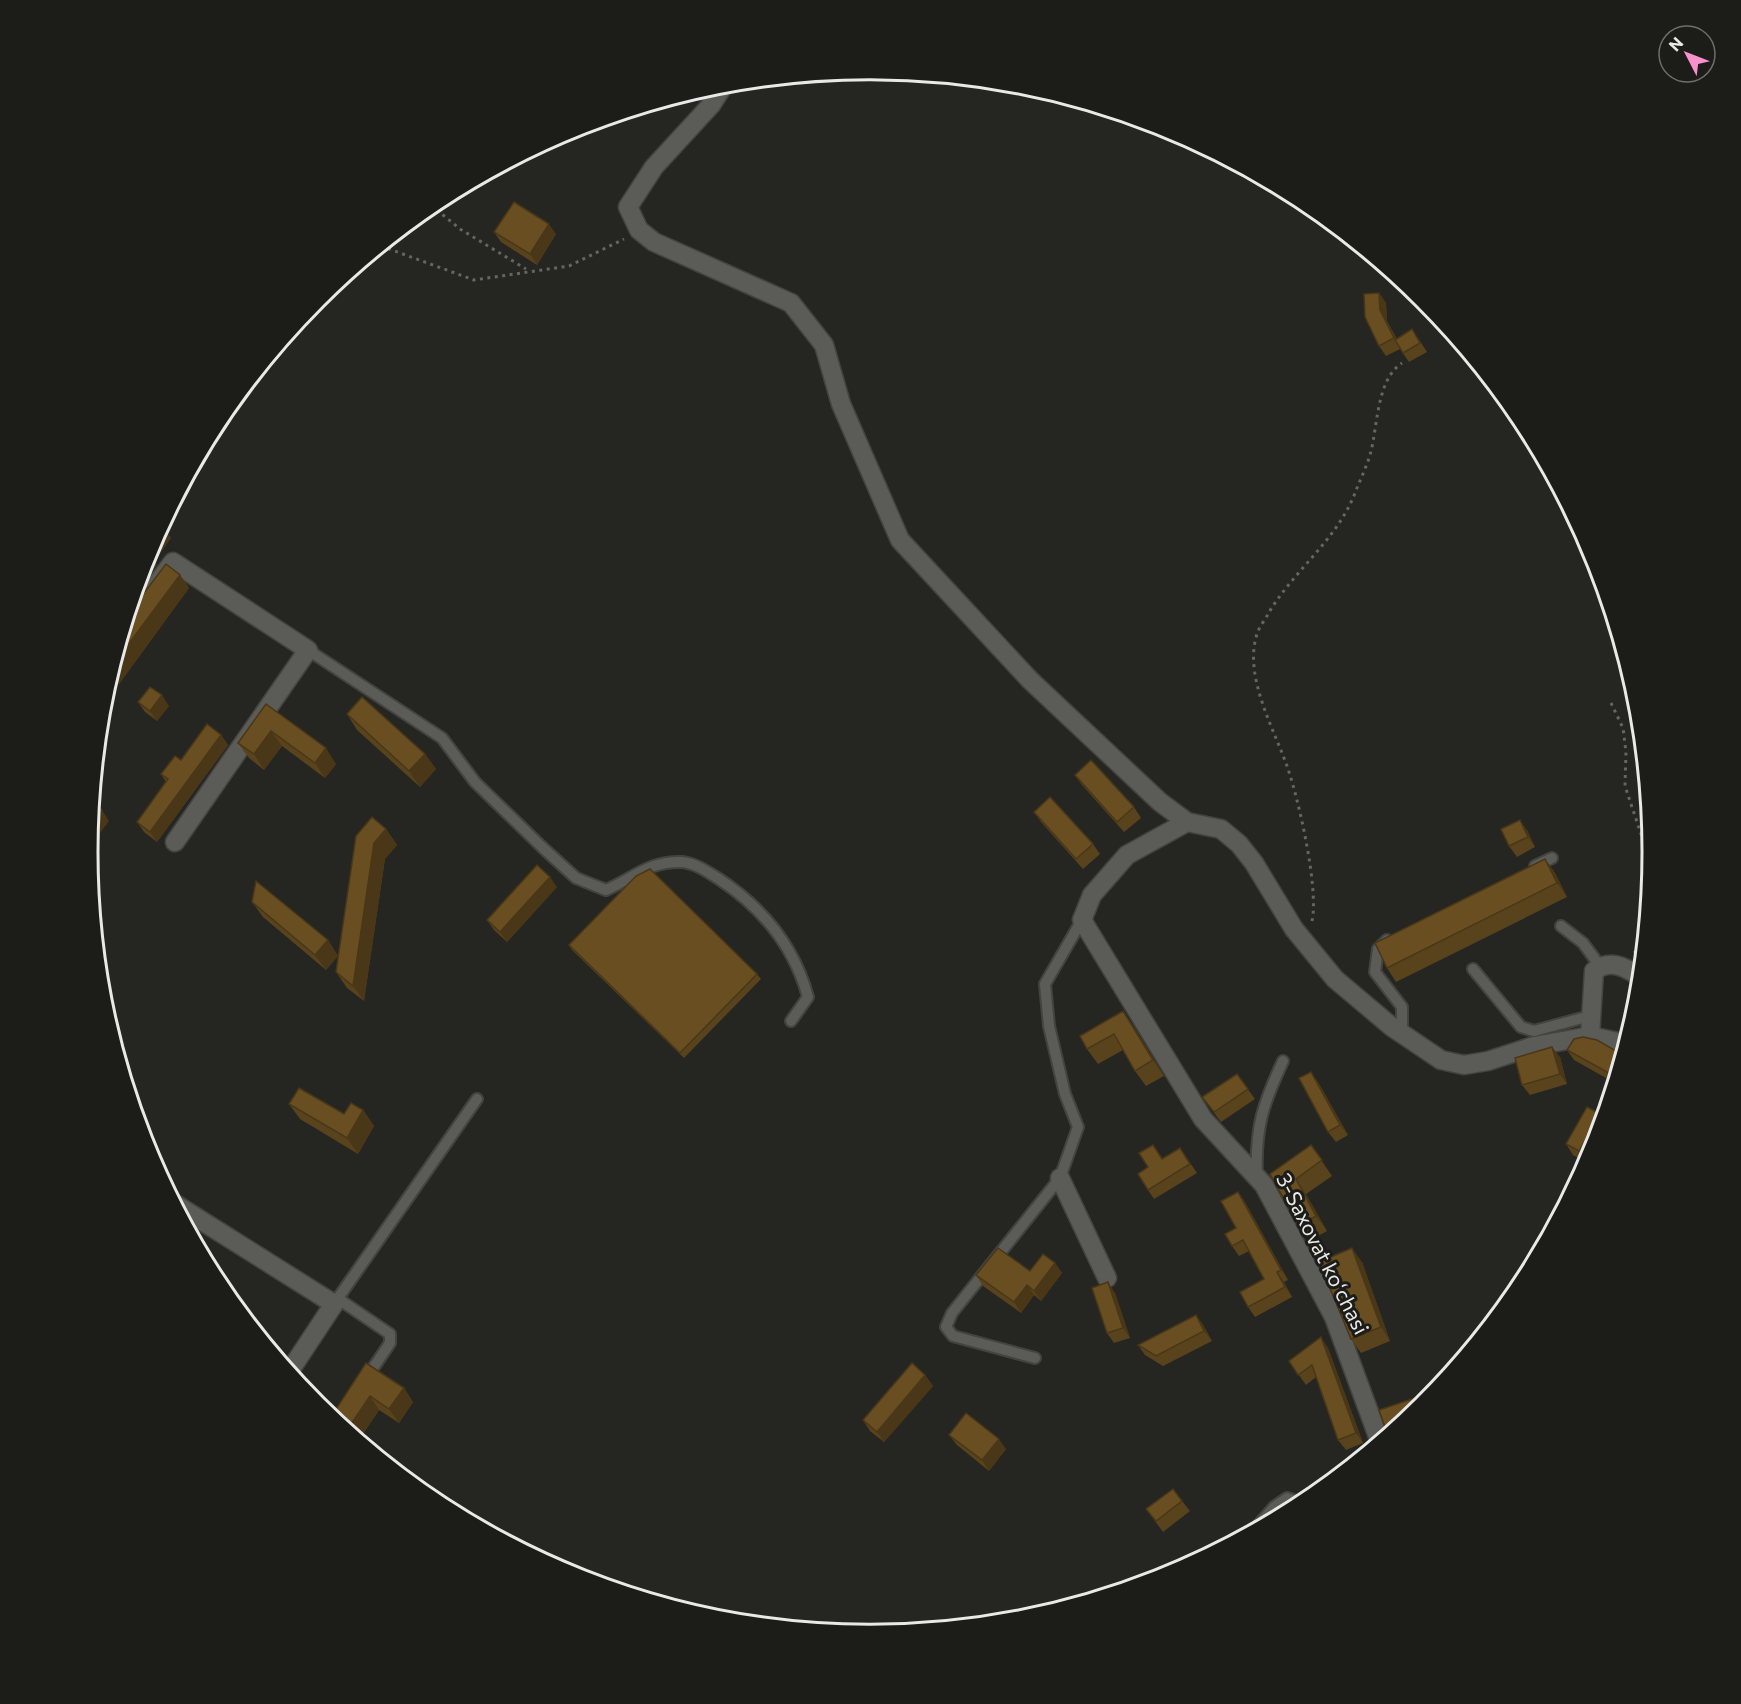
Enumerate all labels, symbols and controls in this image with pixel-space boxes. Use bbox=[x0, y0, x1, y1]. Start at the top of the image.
north arrow bbox=[1657, 24, 1717, 84]
text: N bbox=[1664, 33, 1687, 54]
street label: 3-Saxovat koʻchasi bbox=[1272, 1168, 1375, 1338]

